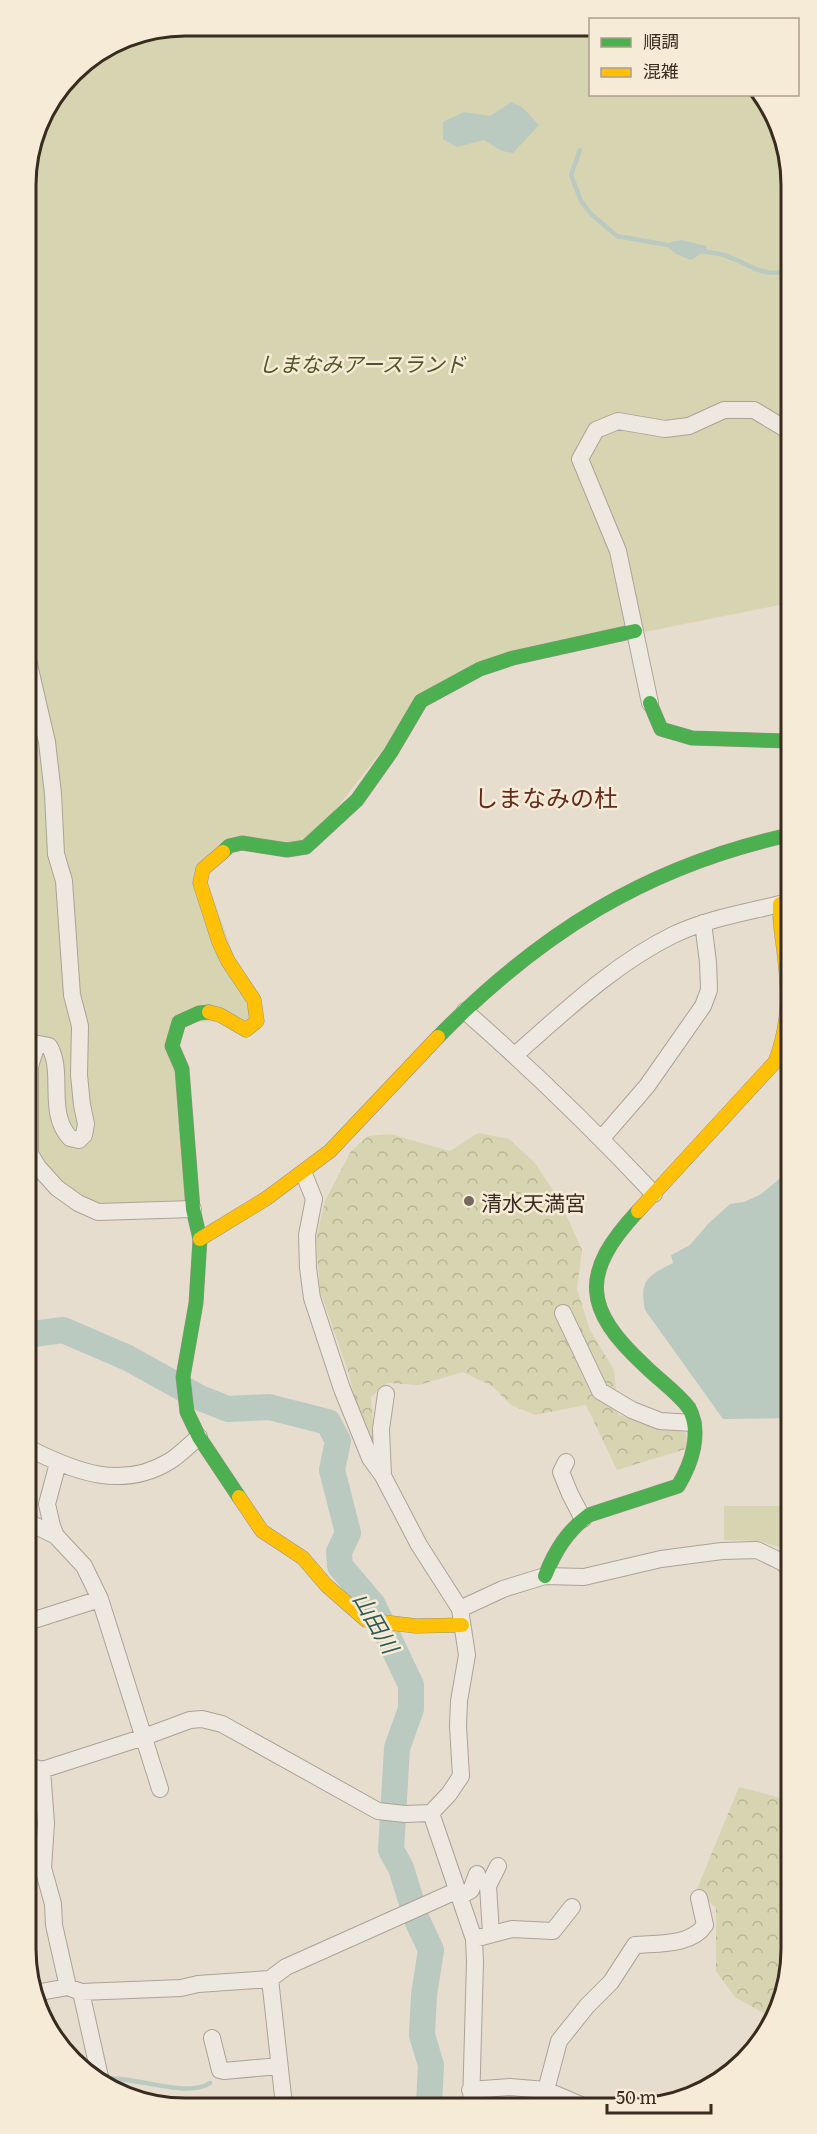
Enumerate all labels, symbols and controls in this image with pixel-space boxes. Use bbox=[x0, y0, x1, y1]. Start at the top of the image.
legend bbox=[589, 18, 799, 96]
text: 順調 bbox=[643, 27, 679, 54]
text: 混雑 bbox=[643, 57, 679, 84]
park label: しまなみアースランド bbox=[258, 347, 467, 378]
district label: しまなみの杜 bbox=[474, 779, 618, 814]
place label: 清水天満宮 bbox=[481, 1186, 586, 1217]
marker: 清水天満宮 bbox=[462, 1194, 476, 1208]
water label: 山田川 bbox=[346, 1585, 409, 1661]
scale bar bbox=[607, 2077, 710, 2115]
text: 50 m bbox=[616, 2083, 657, 2110]

